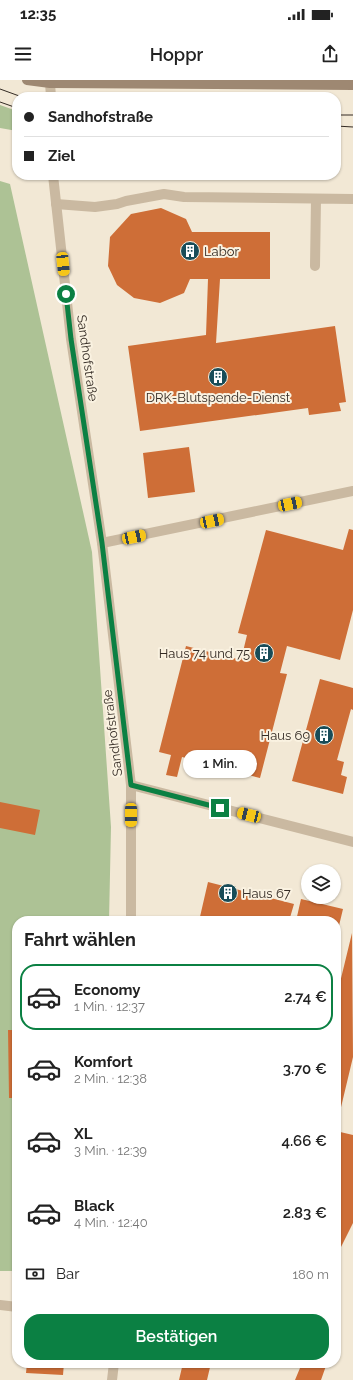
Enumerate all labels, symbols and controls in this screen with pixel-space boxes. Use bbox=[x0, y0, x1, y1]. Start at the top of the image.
text: 12:35 bbox=[20, 5, 56, 23]
icon: menu bbox=[12, 43, 34, 65]
icon: share bbox=[319, 43, 341, 65]
text: Hoppr bbox=[150, 44, 203, 65]
text: Sandhofstraße bbox=[48, 108, 153, 126]
text: Ziel bbox=[48, 147, 75, 165]
building icon: Labor bbox=[179, 240, 201, 262]
place label: Labor bbox=[204, 244, 239, 259]
car bbox=[56, 251, 70, 277]
route start bbox=[57, 285, 75, 303]
street label: Sandhofstraße bbox=[74, 314, 101, 403]
building icon: DRK-Blutspende-Dienst bbox=[207, 366, 229, 388]
place label: DRK-Blutspende-Dienst bbox=[146, 390, 291, 405]
car bbox=[277, 496, 303, 512]
car bbox=[199, 513, 225, 529]
car bbox=[121, 529, 147, 545]
building icon: Haus 74 und 75 bbox=[253, 642, 275, 664]
place label: Haus 74 und 75 bbox=[159, 646, 250, 661]
street label: Sandhofstraße bbox=[100, 688, 125, 777]
building icon: Haus 69 bbox=[313, 724, 335, 746]
place label: Haus 69 bbox=[261, 728, 310, 743]
callout: 1 Min. bbox=[183, 750, 257, 778]
text: 1 Min. bbox=[203, 756, 237, 771]
route end bbox=[211, 799, 229, 817]
car bbox=[125, 803, 137, 827]
car bbox=[236, 806, 262, 824]
map controls bbox=[301, 864, 341, 904]
button: layers bbox=[301, 864, 341, 904]
building icon: Haus 67 bbox=[217, 882, 239, 904]
place label: Haus 67 bbox=[242, 886, 291, 901]
text: Fahrt wählen bbox=[24, 929, 136, 950]
icon: car bbox=[26, 979, 62, 1015]
text: Economy bbox=[74, 981, 141, 999]
text: 2.74 € bbox=[284, 988, 327, 1006]
text: 1 Min. · 12:37 bbox=[74, 999, 145, 1014]
icon: car bbox=[26, 1051, 62, 1087]
text: Komfort bbox=[74, 1053, 133, 1071]
text: 3.70 € bbox=[283, 1060, 327, 1078]
text: 2 Min. · 12:38 bbox=[74, 1071, 147, 1086]
icon: car bbox=[26, 1123, 62, 1159]
text: XL bbox=[74, 1125, 92, 1143]
text: 4.66 € bbox=[281, 1132, 327, 1150]
text: 3 Min. · 12:39 bbox=[74, 1143, 147, 1158]
icon: car bbox=[26, 1195, 62, 1231]
text: Black bbox=[74, 1197, 114, 1215]
text: 2.83 € bbox=[283, 1204, 327, 1222]
text: 4 Min. · 12:40 bbox=[74, 1215, 148, 1230]
icon: cash bbox=[24, 1263, 46, 1285]
text: Bar bbox=[56, 1265, 79, 1283]
text: 180 m bbox=[293, 1267, 329, 1282]
button: Bestätigen bbox=[24, 1314, 329, 1360]

